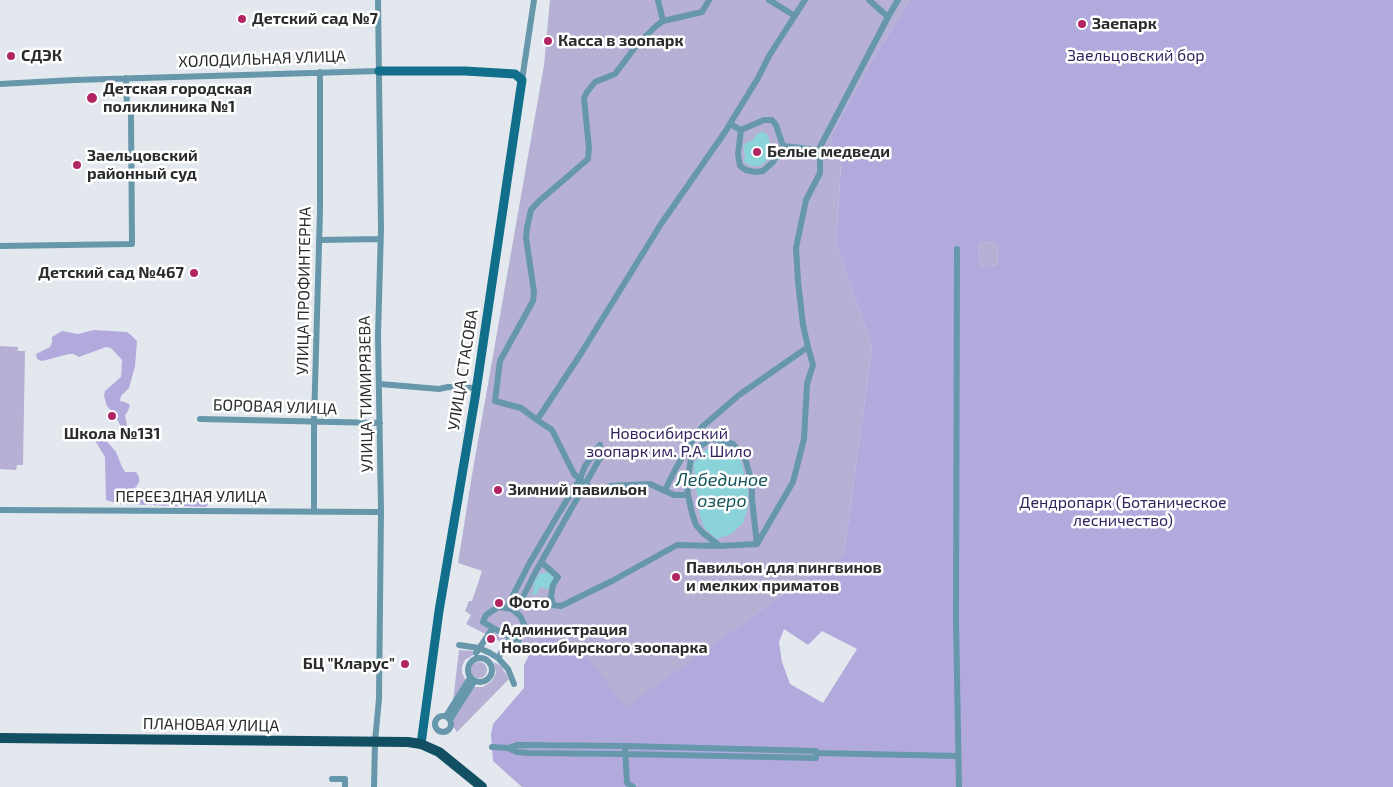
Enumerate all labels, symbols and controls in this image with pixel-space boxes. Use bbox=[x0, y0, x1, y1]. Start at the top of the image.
place label: Детский сад №7 bbox=[252, 9, 378, 29]
marker: Детский сад №7 bbox=[236, 13, 248, 25]
place label: Заепарк bbox=[1092, 14, 1157, 34]
marker: Заепарк bbox=[1076, 18, 1088, 30]
place label: Касса в зоопарк bbox=[558, 31, 683, 51]
marker: Касса в зоопарк bbox=[542, 35, 554, 47]
place label: СДЭК bbox=[21, 46, 62, 66]
street label: ХОЛОДИЛЬНАЯ УЛИЦА bbox=[178, 46, 346, 72]
park label: Заельцовский бор bbox=[1067, 46, 1205, 66]
marker: СДЭК bbox=[5, 50, 17, 62]
place label: Детская городская поликлиника №1 bbox=[103, 79, 252, 117]
marker: Детская городская поликлиника №1 bbox=[85, 91, 99, 105]
place label: Белые медведи bbox=[767, 142, 890, 162]
place label: Заельцовский районный суд bbox=[87, 146, 198, 184]
marker: Белые медведи bbox=[751, 146, 763, 158]
marker: Заельцовский районный суд bbox=[71, 159, 83, 171]
street label: УЛИЦА ПРОФИНТЕРНА bbox=[293, 207, 315, 375]
place label: Детский сад №467 bbox=[38, 263, 184, 283]
marker: Детский сад №467 bbox=[188, 267, 200, 279]
street label: УЛИЦА СТАСОВА bbox=[444, 308, 482, 432]
street label: УЛИЦА ТИМИРЯЗЕВА bbox=[355, 316, 377, 472]
street label: БОРОВАЯ УЛИЦА bbox=[212, 395, 338, 419]
marker: Школа №131 bbox=[106, 410, 118, 422]
place label: Школа №131 bbox=[64, 424, 160, 444]
park label: Новосибирский зоопарк им. Р.А. Шило bbox=[586, 424, 752, 462]
water label: Лебединое озеро bbox=[676, 469, 768, 512]
place label: Зимний павильон bbox=[508, 480, 647, 500]
marker: Зимний павильон bbox=[492, 484, 504, 496]
street label: ПЕРЕЕЗДНАЯ УЛИЦА bbox=[115, 487, 267, 507]
park label: Дендропарк (Ботаническое лесничество) bbox=[1019, 493, 1227, 531]
place label: Павильон для пингвинов и мелких приматов bbox=[686, 558, 882, 596]
marker: Павильон для пингвинов и мелких приматов bbox=[670, 571, 682, 583]
place label: Фото bbox=[509, 593, 550, 613]
marker: Фото bbox=[493, 597, 505, 609]
place label: Администрация Новосибирского зоопарка bbox=[501, 620, 708, 658]
marker: Администрация Новосибирского зоопарка bbox=[485, 633, 497, 645]
place label: БЦ "Кларус" bbox=[303, 654, 395, 674]
marker: БЦ "Кларус" bbox=[399, 658, 411, 670]
street label: ПЛАНОВАЯ УЛИЦА bbox=[143, 714, 279, 736]

